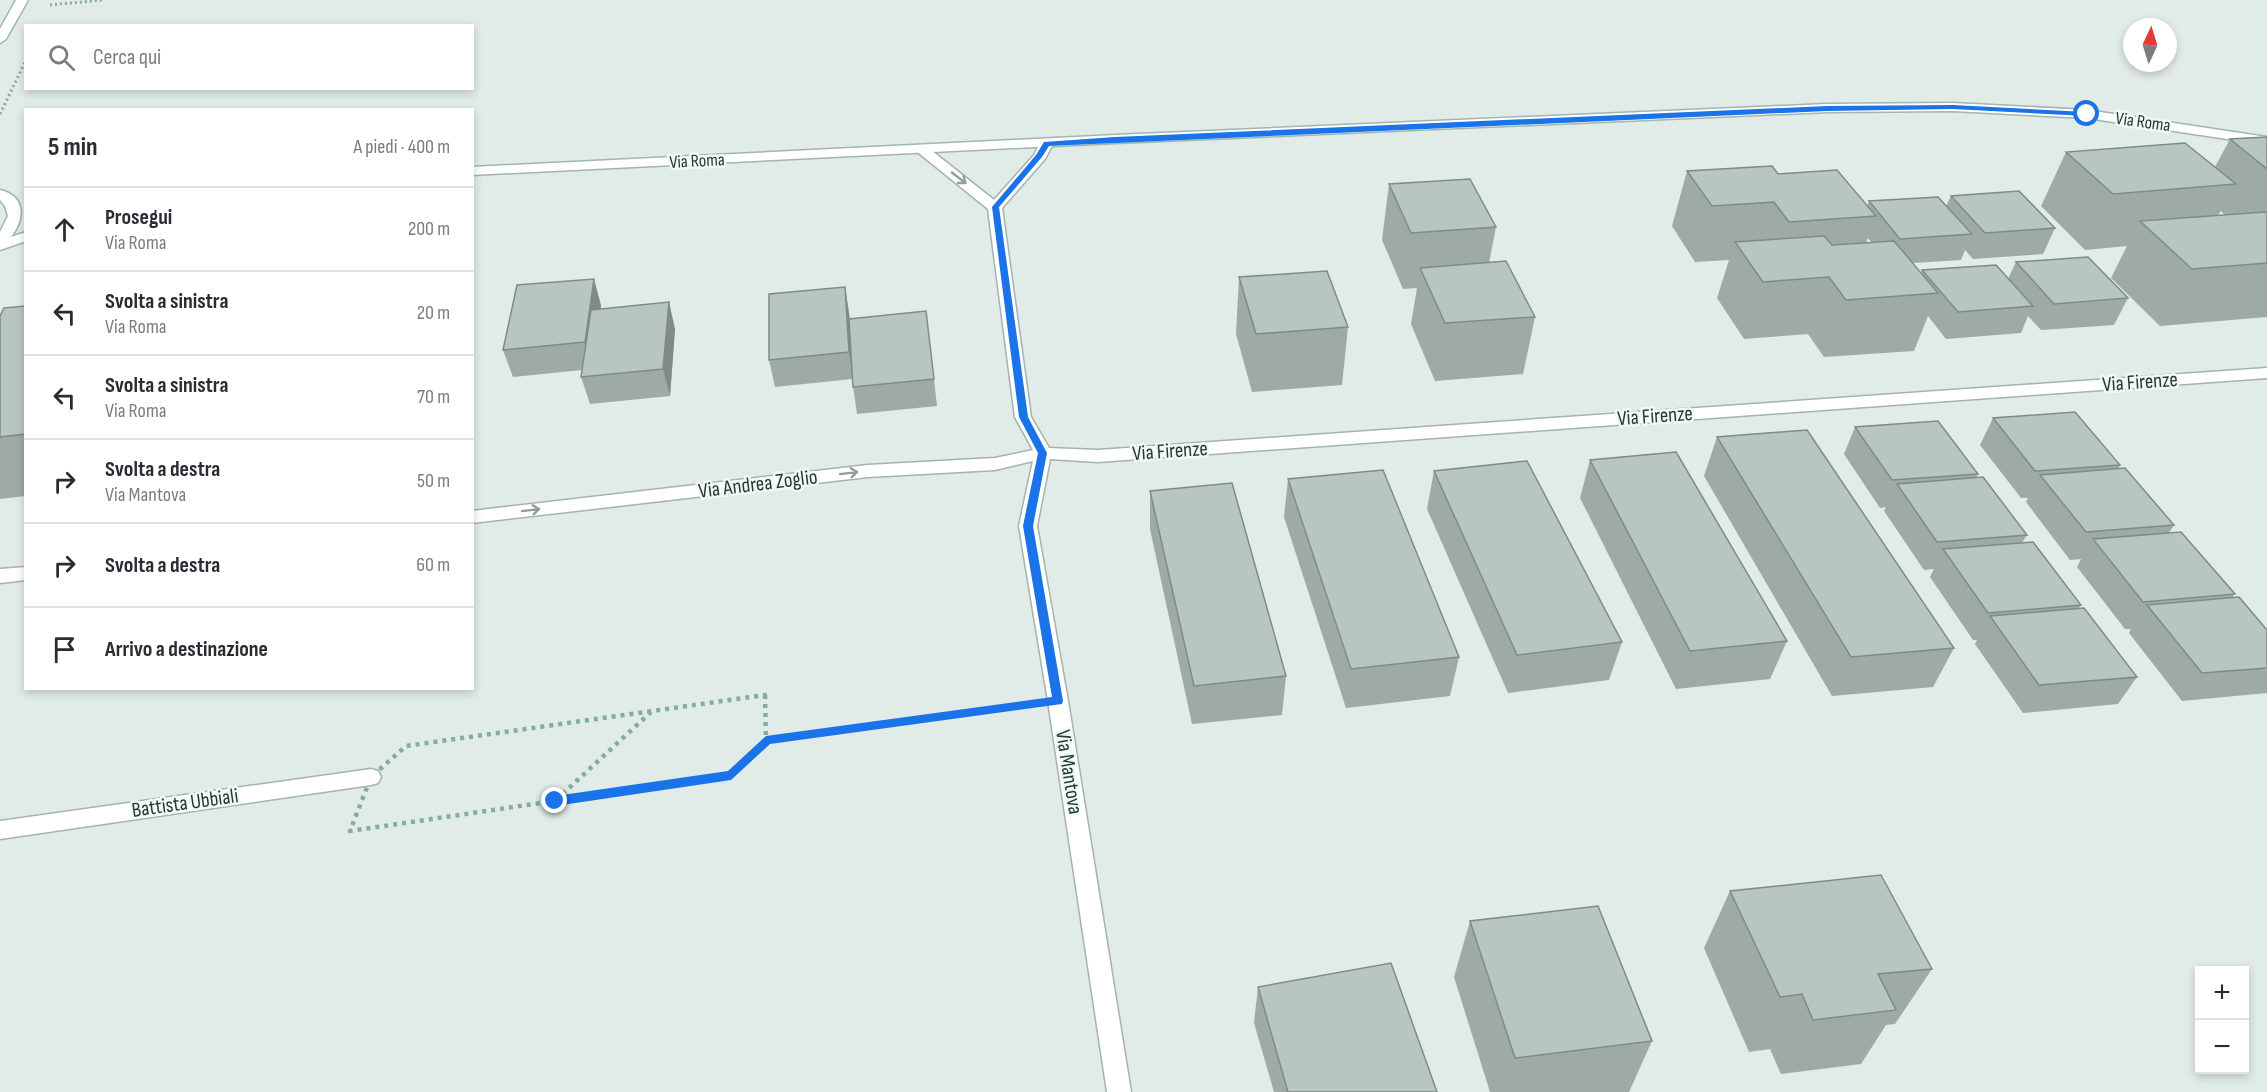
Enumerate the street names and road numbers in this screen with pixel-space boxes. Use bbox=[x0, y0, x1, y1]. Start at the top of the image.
street label: Via Roma bbox=[2114, 108, 2172, 136]
street label: Via Roma bbox=[669, 149, 725, 173]
street label: Via Firenze bbox=[2101, 367, 2179, 397]
street label: Via Firenze bbox=[1616, 401, 1694, 431]
street label: Via Firenze bbox=[1131, 436, 1209, 466]
street label: Via Andrea Zoglio bbox=[697, 464, 819, 504]
street label: Via Mantova bbox=[1050, 728, 1088, 816]
street label: Battista Ubbiali bbox=[130, 783, 240, 823]

